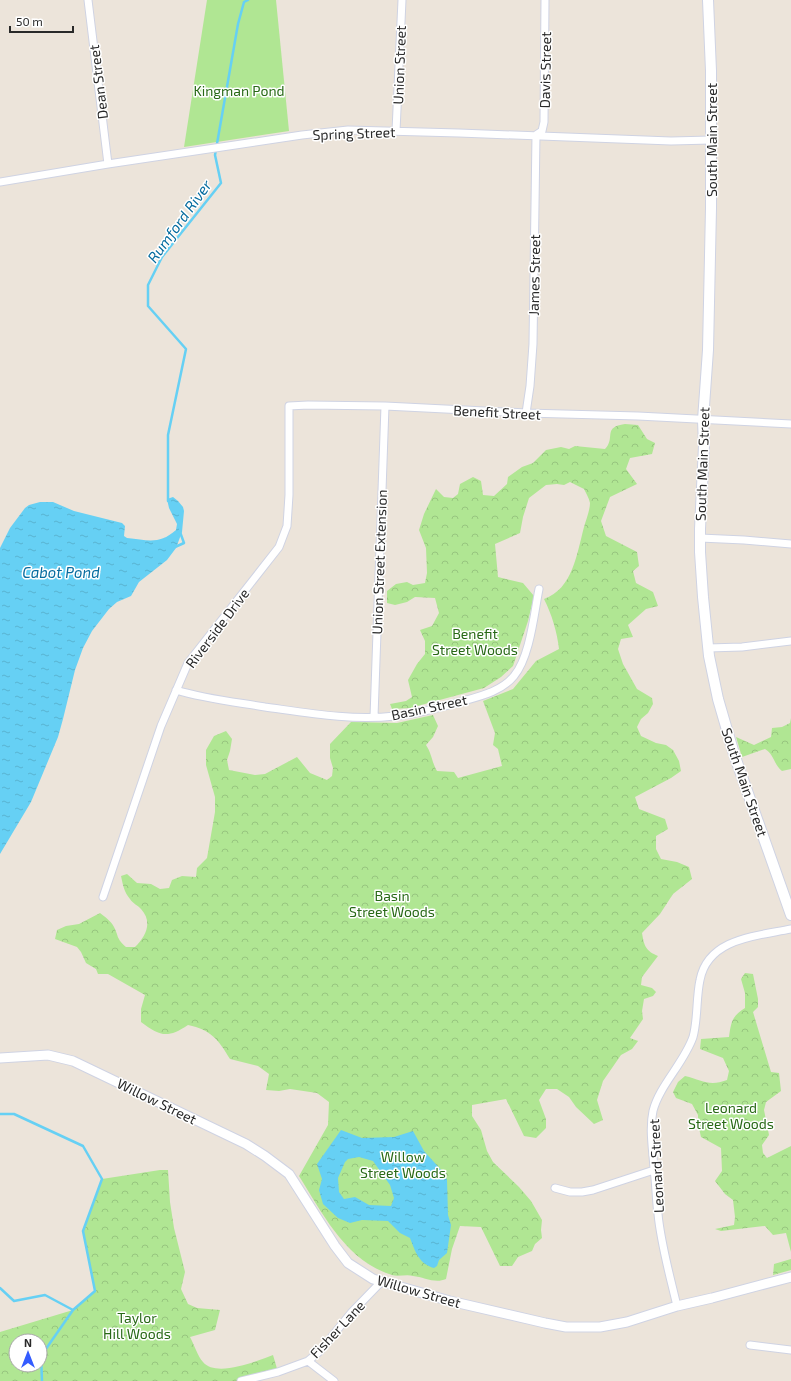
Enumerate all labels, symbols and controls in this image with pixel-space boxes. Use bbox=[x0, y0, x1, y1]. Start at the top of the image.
scale bar bbox=[10, 8, 73, 34]
text: 50 m bbox=[16, 14, 43, 28]
street label: Union Street bbox=[389, 25, 409, 105]
street label: Davis Street bbox=[536, 31, 554, 109]
street label: Dean Street bbox=[85, 44, 111, 120]
park label: Kingman Pond bbox=[193, 82, 285, 99]
street label: South Main Street bbox=[703, 83, 720, 197]
street label: Spring Street bbox=[312, 123, 396, 143]
water label: Rumford River bbox=[143, 175, 216, 266]
street label: James Street bbox=[525, 234, 543, 316]
street label: Benefit Street bbox=[453, 401, 541, 423]
street label: South Main Street bbox=[692, 407, 712, 521]
street label: Union Street Extension bbox=[368, 489, 390, 635]
water label: Cabot Pond bbox=[22, 563, 100, 581]
street label: Riverside Drive bbox=[182, 585, 252, 671]
park label: Benefit Street Woods bbox=[432, 625, 518, 658]
street label: Basin Street bbox=[390, 691, 468, 723]
street label: South Main Street bbox=[718, 725, 772, 839]
park label: Basin Street Woods bbox=[349, 887, 435, 920]
street label: Willow Street bbox=[115, 1074, 199, 1128]
park label: Leonard Street Woods bbox=[688, 1099, 774, 1132]
street label: Leonard Street bbox=[645, 1119, 667, 1213]
park label: Willow Street Woods bbox=[360, 1148, 446, 1181]
street label: Willow Street bbox=[375, 1271, 463, 1311]
street label: Fisher Lane bbox=[306, 1297, 368, 1361]
park label: Taylor Hill Woods bbox=[103, 1309, 171, 1342]
north arrow bbox=[8, 1333, 48, 1373]
text: N bbox=[24, 1336, 32, 1349]

